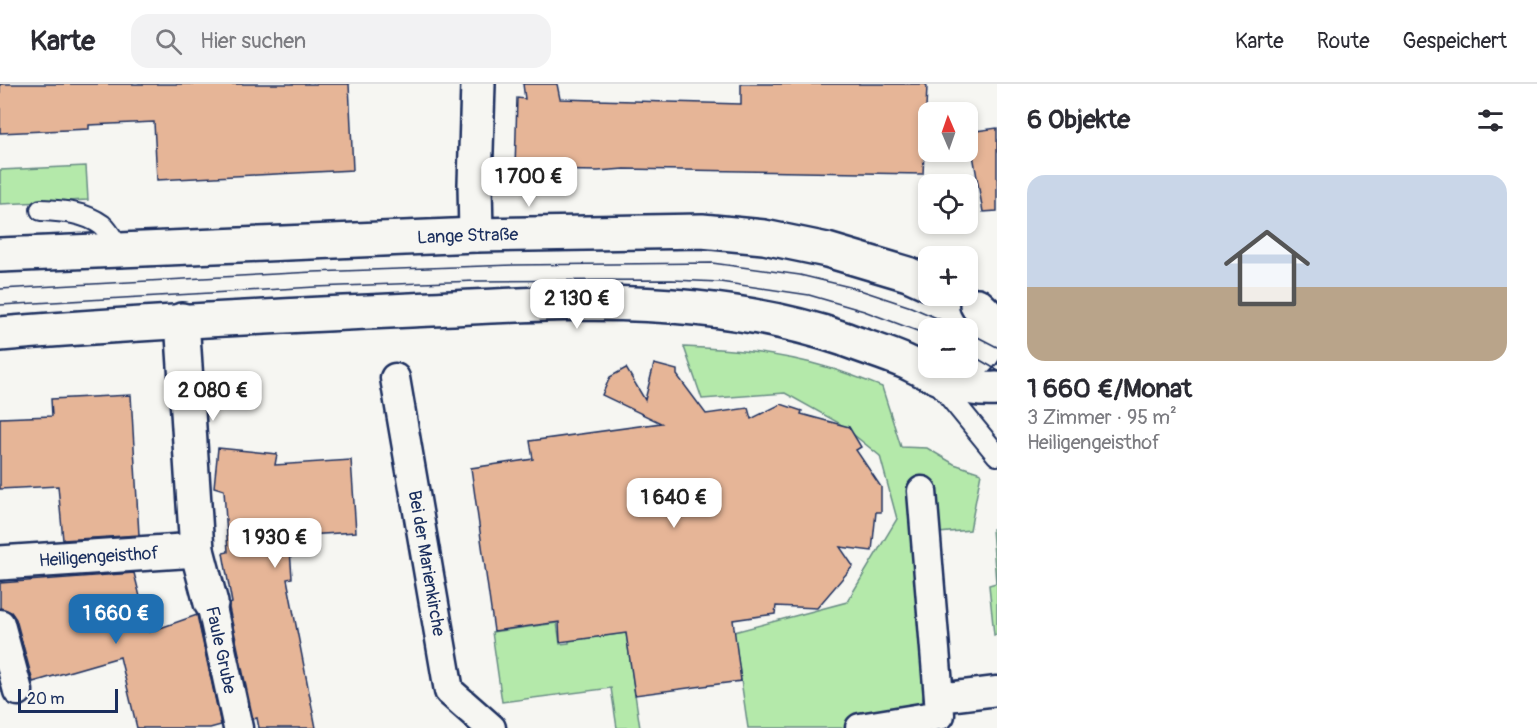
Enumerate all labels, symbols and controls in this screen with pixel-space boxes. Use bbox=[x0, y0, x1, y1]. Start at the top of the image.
search box bbox=[131, 14, 551, 68]
text: Karte bbox=[30, 24, 95, 59]
icon: search bbox=[152, 25, 185, 58]
text: Hier suchen bbox=[200, 27, 306, 55]
text: Karte bbox=[1235, 28, 1284, 55]
text: Route bbox=[1317, 28, 1370, 55]
text: Gespeichert bbox=[1403, 28, 1507, 55]
north arrow bbox=[918, 102, 978, 162]
map controls bbox=[918, 102, 978, 378]
text: 6 Objekte bbox=[1027, 104, 1130, 136]
icon: filters bbox=[1474, 104, 1507, 137]
pin: 1 700 € bbox=[474, 157, 584, 208]
text: 1 700 € bbox=[495, 164, 563, 189]
button: locate bbox=[918, 174, 978, 234]
icon: home bbox=[1213, 214, 1321, 322]
street label: Lange Straße bbox=[416, 223, 519, 249]
button: + bbox=[918, 246, 978, 306]
pin: 2 130 € bbox=[522, 279, 632, 330]
text: 2 130 € bbox=[544, 286, 610, 311]
button: − bbox=[918, 318, 978, 378]
pin: 2 080 € bbox=[158, 371, 268, 422]
text: 1 660 €/Monat bbox=[1027, 373, 1192, 405]
text: 2 080 € bbox=[178, 378, 248, 403]
text: 3 Zimmer · 95 m² bbox=[1027, 405, 1177, 430]
text: Heiligengeisthof bbox=[1027, 430, 1160, 455]
pin: 1 640 € bbox=[619, 478, 729, 529]
text: 1 640 € bbox=[641, 485, 707, 510]
street label: Bei der Marienkirche bbox=[403, 488, 451, 638]
pin: 1 930 € bbox=[220, 518, 330, 569]
text: 1 930 € bbox=[243, 525, 307, 550]
street label: Heiligengeisthof bbox=[38, 541, 160, 572]
pin: 1 660 € bbox=[61, 594, 171, 645]
text: 1 660 € bbox=[83, 601, 149, 626]
street label: Faule Grube bbox=[200, 604, 242, 696]
scale bar bbox=[18, 686, 118, 714]
text: 20 m bbox=[27, 689, 65, 709]

